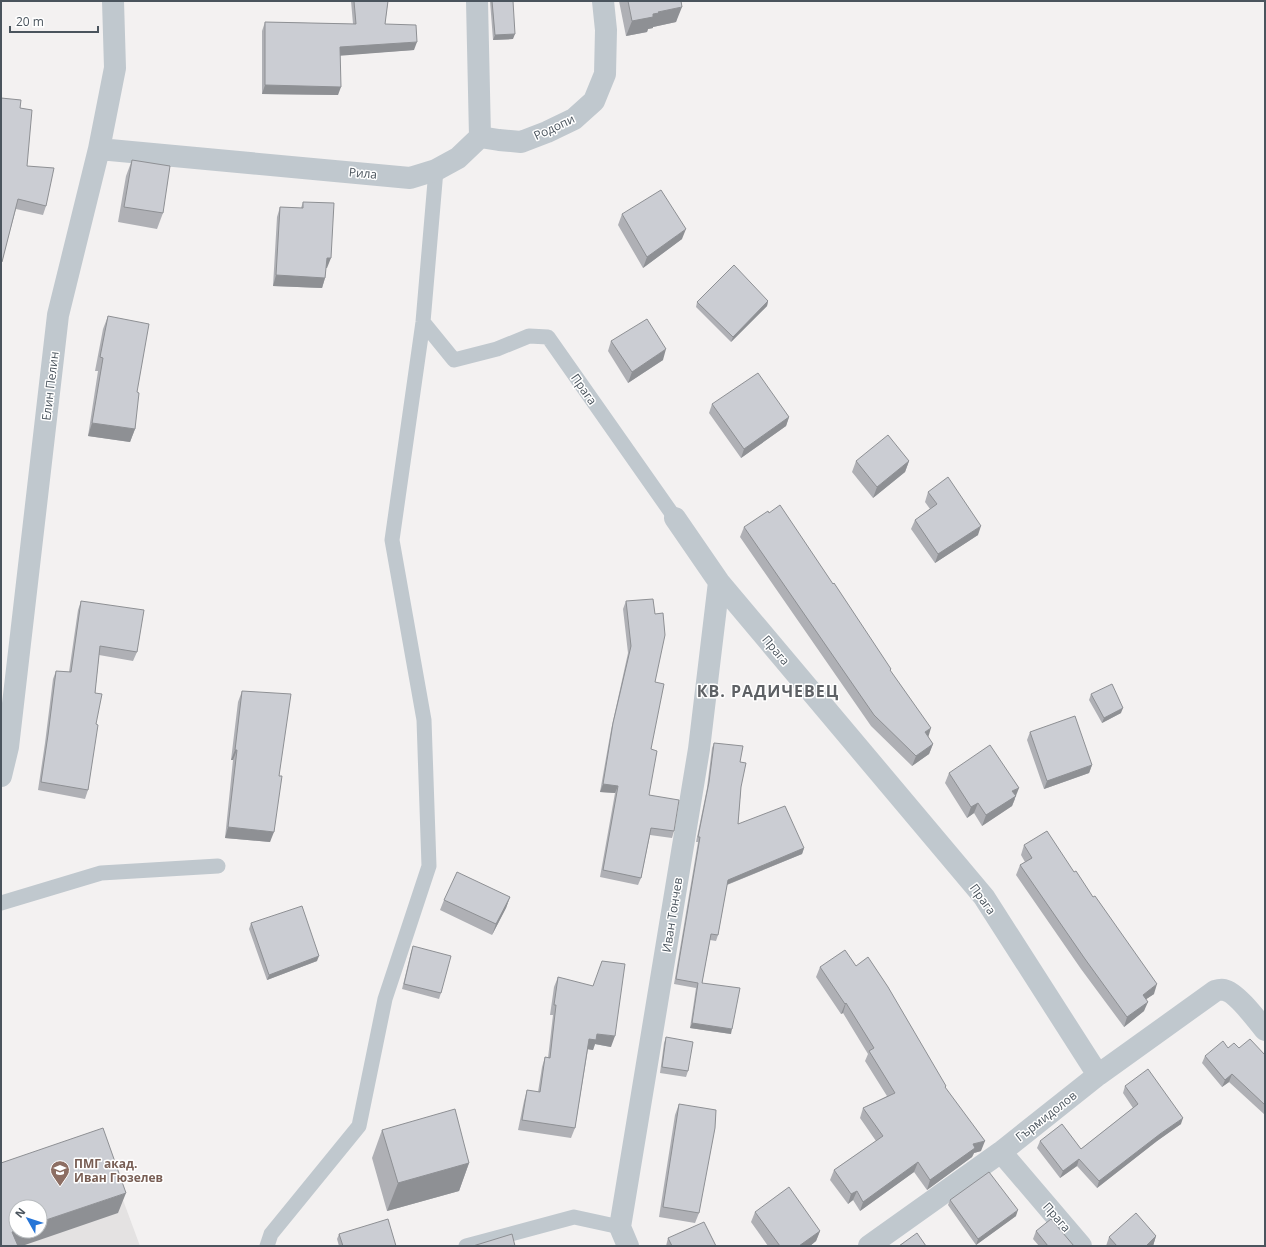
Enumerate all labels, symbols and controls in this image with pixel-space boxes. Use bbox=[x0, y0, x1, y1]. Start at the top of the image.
scale bar bbox=[10, 8, 98, 34]
text: 20 m bbox=[16, 13, 44, 30]
street label: Родопи bbox=[531, 110, 577, 144]
street label: Рила bbox=[348, 163, 378, 183]
street label: Елин Пелин bbox=[37, 350, 63, 422]
street label: Прага bbox=[567, 370, 601, 408]
street label: Прага bbox=[758, 631, 794, 669]
district label: КВ. РАДИЧЕВЕЦ bbox=[697, 680, 839, 702]
street label: Иван Тончев bbox=[658, 876, 686, 954]
street label: Прага bbox=[966, 880, 1000, 918]
street label: Гърмидолов bbox=[1012, 1087, 1080, 1145]
place label: ПМГ акад. Иван Гюзелев bbox=[74, 1155, 163, 1186]
school or university icon: ПМГ акад. Иван Гюзелев bbox=[49, 1159, 71, 1187]
street label: Прага bbox=[1039, 1198, 1075, 1236]
north arrow bbox=[8, 1199, 48, 1239]
text: N bbox=[11, 1204, 28, 1221]

